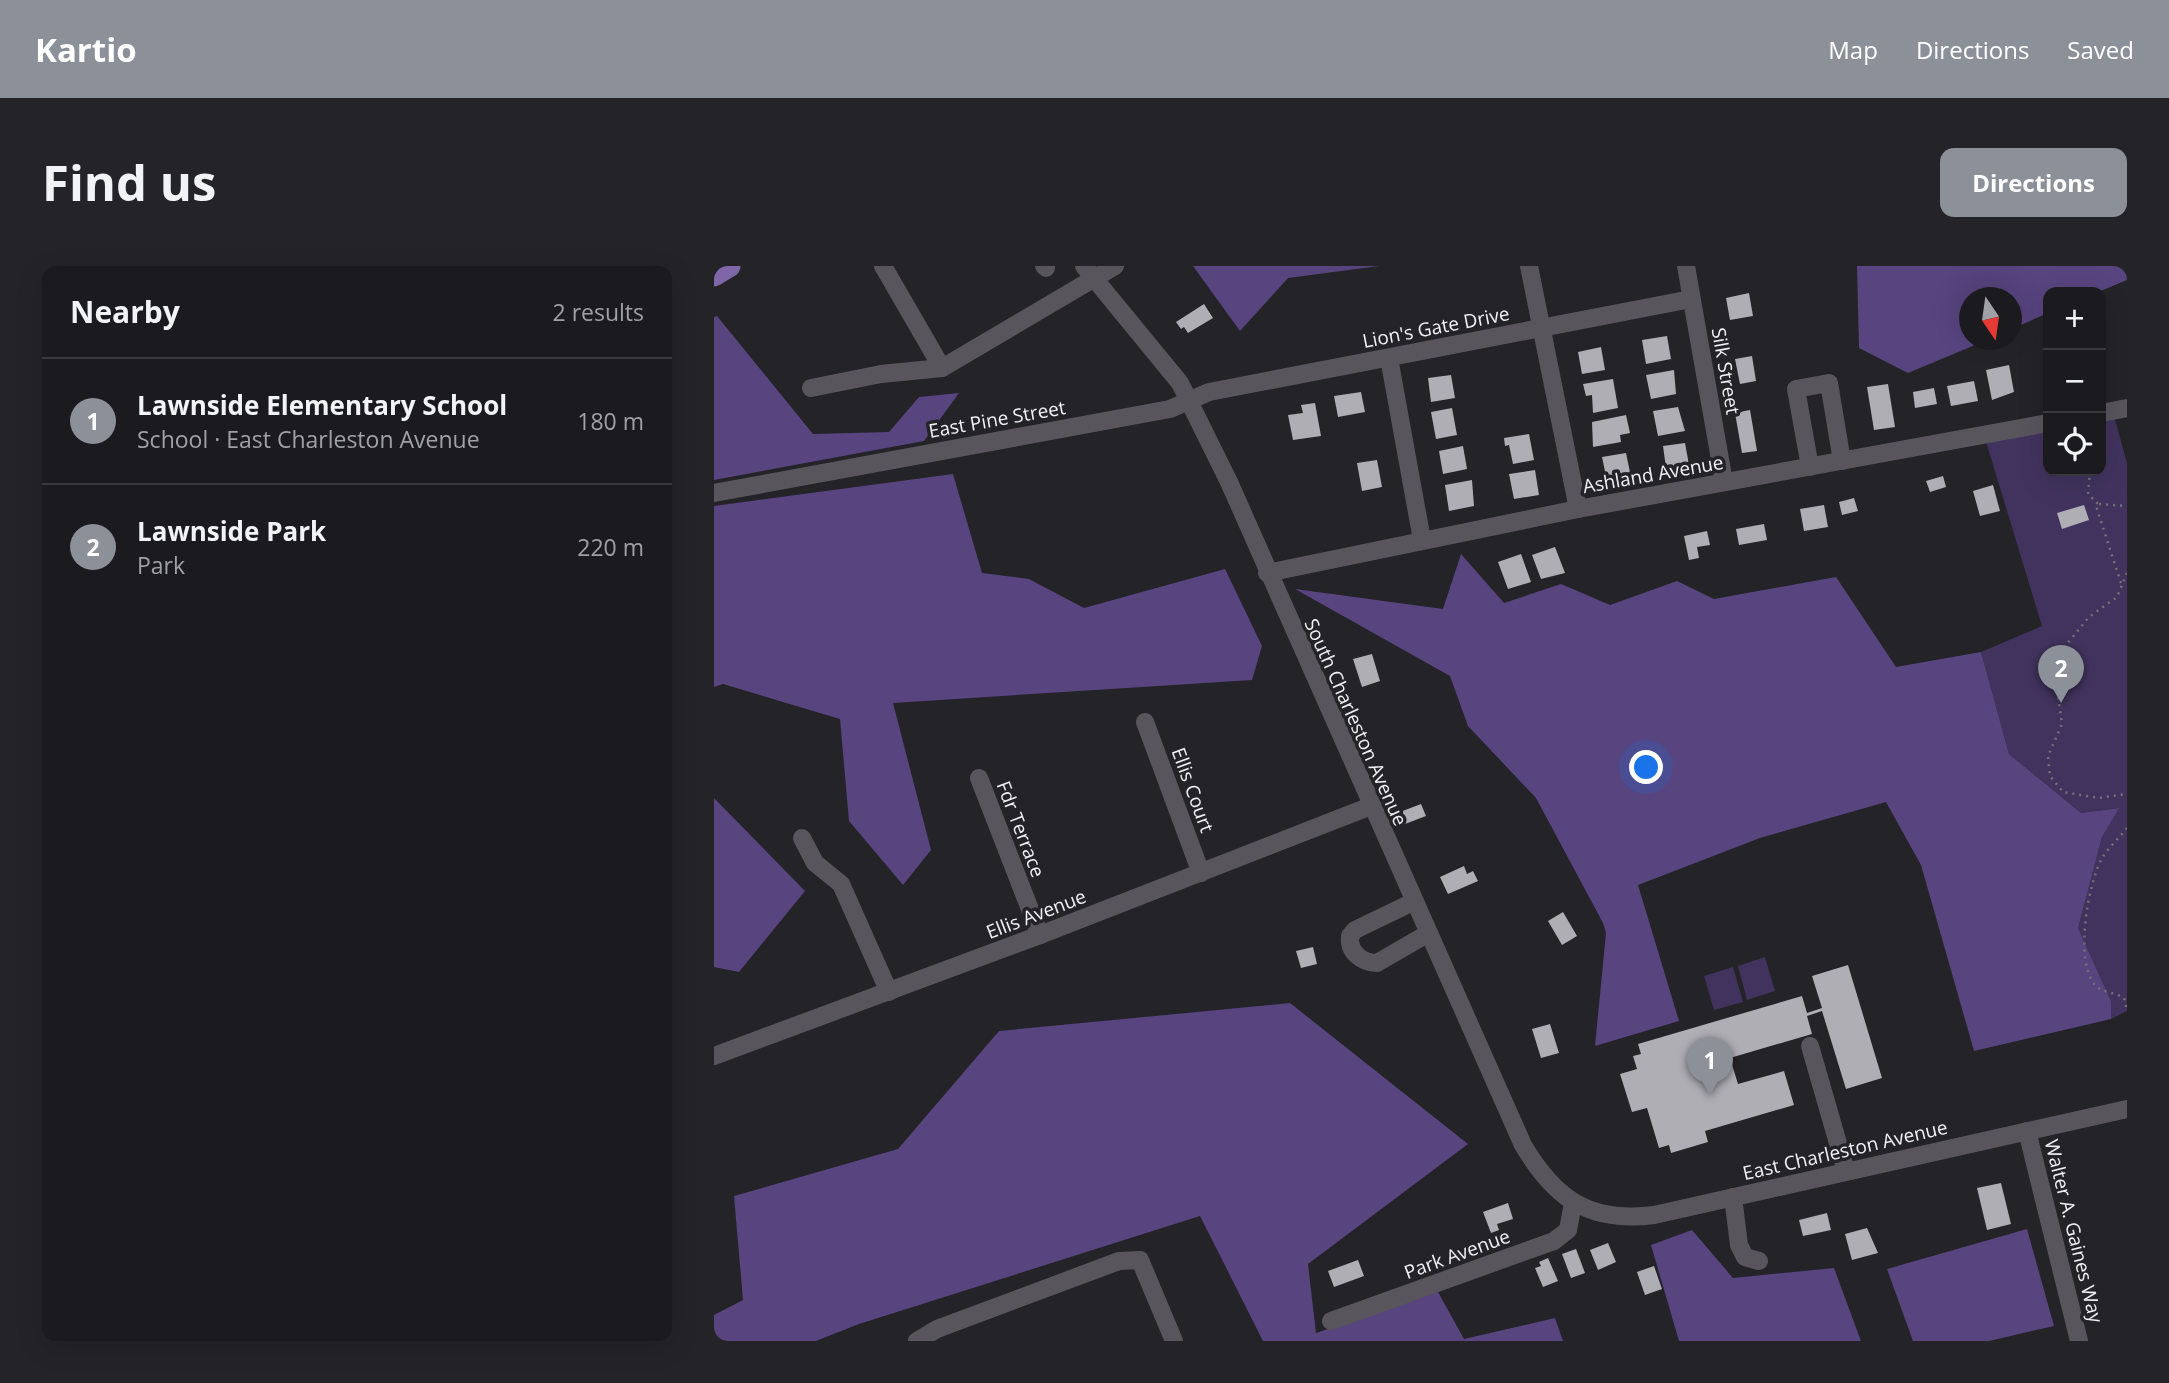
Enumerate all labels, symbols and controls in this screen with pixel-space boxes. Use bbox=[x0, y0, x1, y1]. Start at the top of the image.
text: Kartio bbox=[35, 27, 137, 72]
text: Map bbox=[1828, 33, 1878, 66]
text: Directions bbox=[1916, 33, 2029, 66]
text: Saved bbox=[2067, 33, 2134, 66]
button: Directions bbox=[1940, 148, 2127, 217]
text: Find us bbox=[42, 149, 216, 215]
north arrow bbox=[1959, 287, 2022, 350]
map controls bbox=[2043, 287, 2106, 476]
button: + bbox=[2043, 287, 2106, 350]
text: Nearby bbox=[70, 291, 180, 332]
text: 2 results bbox=[553, 296, 644, 328]
street label: Lion's Gate Drive bbox=[1360, 300, 1512, 354]
street label: Silk Street bbox=[1706, 325, 1746, 417]
button: − bbox=[2043, 350, 2106, 413]
text: Lawnside Elementary School bbox=[137, 387, 507, 423]
street label: East Pine Street bbox=[927, 394, 1068, 444]
text: 1 bbox=[86, 405, 100, 437]
text: 180 m bbox=[577, 405, 644, 437]
button: locate bbox=[2043, 413, 2106, 476]
text: School · East Charleston Avenue bbox=[137, 423, 480, 455]
street label: Ashland Avenue bbox=[1581, 449, 1725, 499]
text: Lawnside Park bbox=[137, 513, 326, 549]
text: 2 bbox=[86, 531, 100, 563]
text: 220 m bbox=[577, 531, 644, 563]
text: Park bbox=[137, 549, 185, 581]
street label: South Charleston Avenue bbox=[1299, 614, 1413, 830]
pin: 2 bbox=[2038, 645, 2084, 703]
street label: Ellis Court bbox=[1166, 744, 1220, 836]
your location bbox=[1629, 750, 1663, 784]
street label: Fdr Terrace bbox=[991, 777, 1051, 881]
street label: Ellis Avenue bbox=[982, 883, 1090, 945]
pin: 1 bbox=[1687, 1037, 1733, 1095]
street label: East Charleston Avenue bbox=[1740, 1114, 1950, 1186]
street label: Walter A. Gaines Way bbox=[2039, 1137, 2109, 1326]
street label: Park Avenue bbox=[1400, 1223, 1514, 1285]

